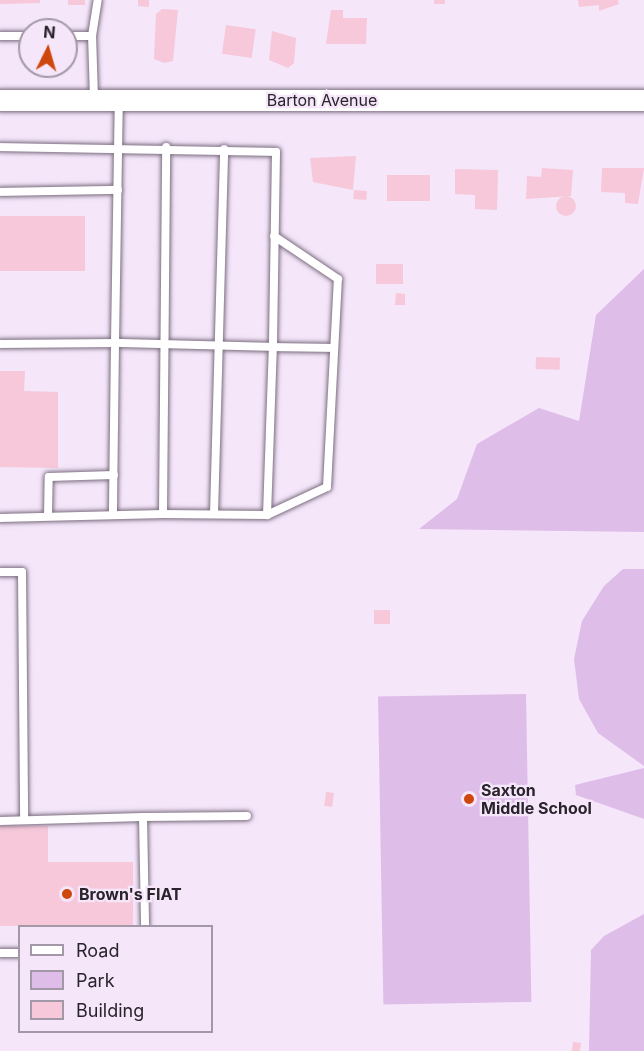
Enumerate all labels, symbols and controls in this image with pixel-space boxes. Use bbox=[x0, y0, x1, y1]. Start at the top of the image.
north arrow bbox=[18, 18, 78, 78]
text: N bbox=[42, 22, 56, 43]
street label: Barton Avenue bbox=[267, 90, 377, 110]
place label: Saxton Middle School bbox=[481, 780, 592, 818]
marker: Saxton Middle School bbox=[462, 792, 476, 806]
place label: Brown's FIAT bbox=[79, 884, 182, 904]
marker: Brown's FIAT bbox=[60, 887, 74, 901]
legend bbox=[18, 925, 213, 1033]
text: Road bbox=[76, 940, 119, 961]
text: Park bbox=[76, 970, 115, 991]
text: Building bbox=[76, 1000, 144, 1021]

